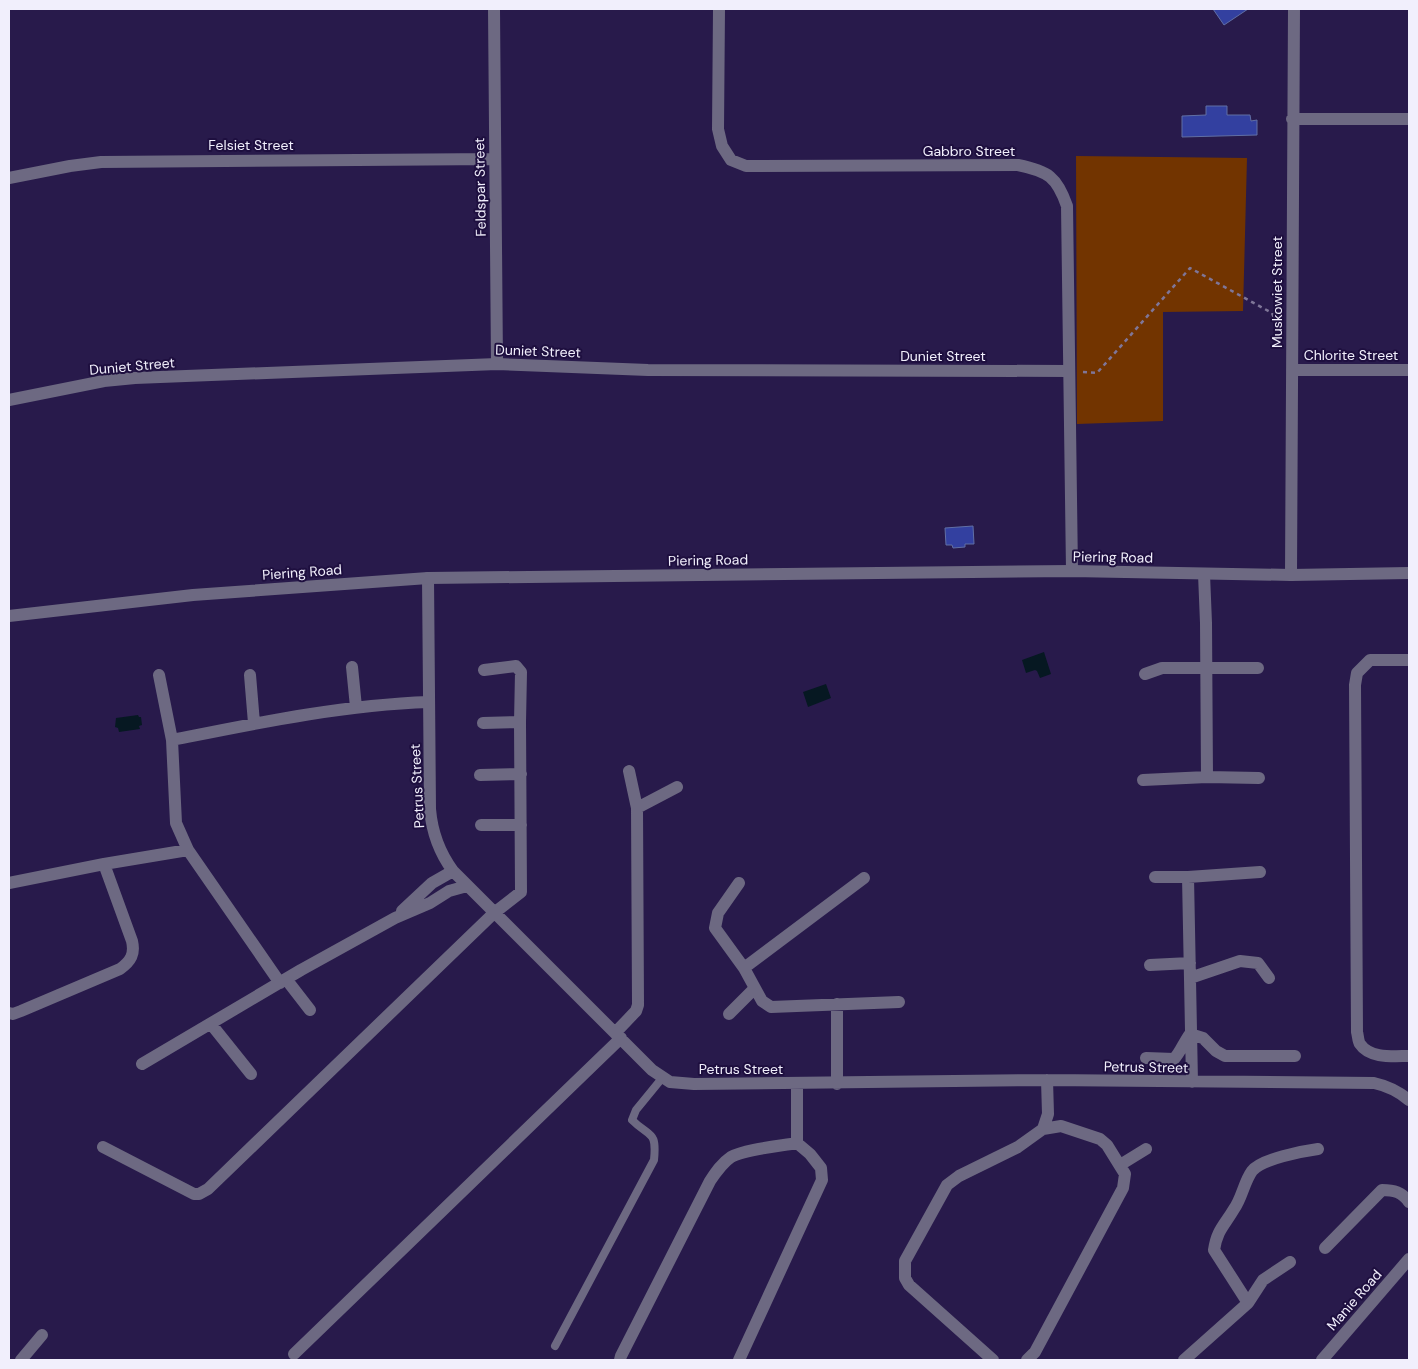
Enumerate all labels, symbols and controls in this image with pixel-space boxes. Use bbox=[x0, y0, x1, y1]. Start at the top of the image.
street label: Felsiet Street bbox=[208, 136, 294, 154]
street label: Feldspar Street bbox=[470, 137, 490, 237]
street label: Gabbro Street bbox=[923, 142, 1015, 160]
street label: Muskowiet Street bbox=[1268, 236, 1286, 348]
street label: Duniet Street bbox=[495, 341, 581, 361]
street label: Chlorite Street bbox=[1304, 346, 1398, 364]
street label: Duniet Street bbox=[900, 347, 986, 365]
street label: Duniet Street bbox=[89, 353, 175, 379]
street label: Piering Road bbox=[1073, 547, 1153, 567]
street label: Piering Road bbox=[668, 550, 748, 570]
street label: Piering Road bbox=[261, 560, 343, 584]
street label: Petrus Street bbox=[406, 743, 428, 829]
street label: Petrus Street bbox=[1104, 1057, 1188, 1077]
street label: Petrus Street bbox=[699, 1060, 783, 1078]
street label: Manie Road bbox=[1323, 1266, 1385, 1334]

